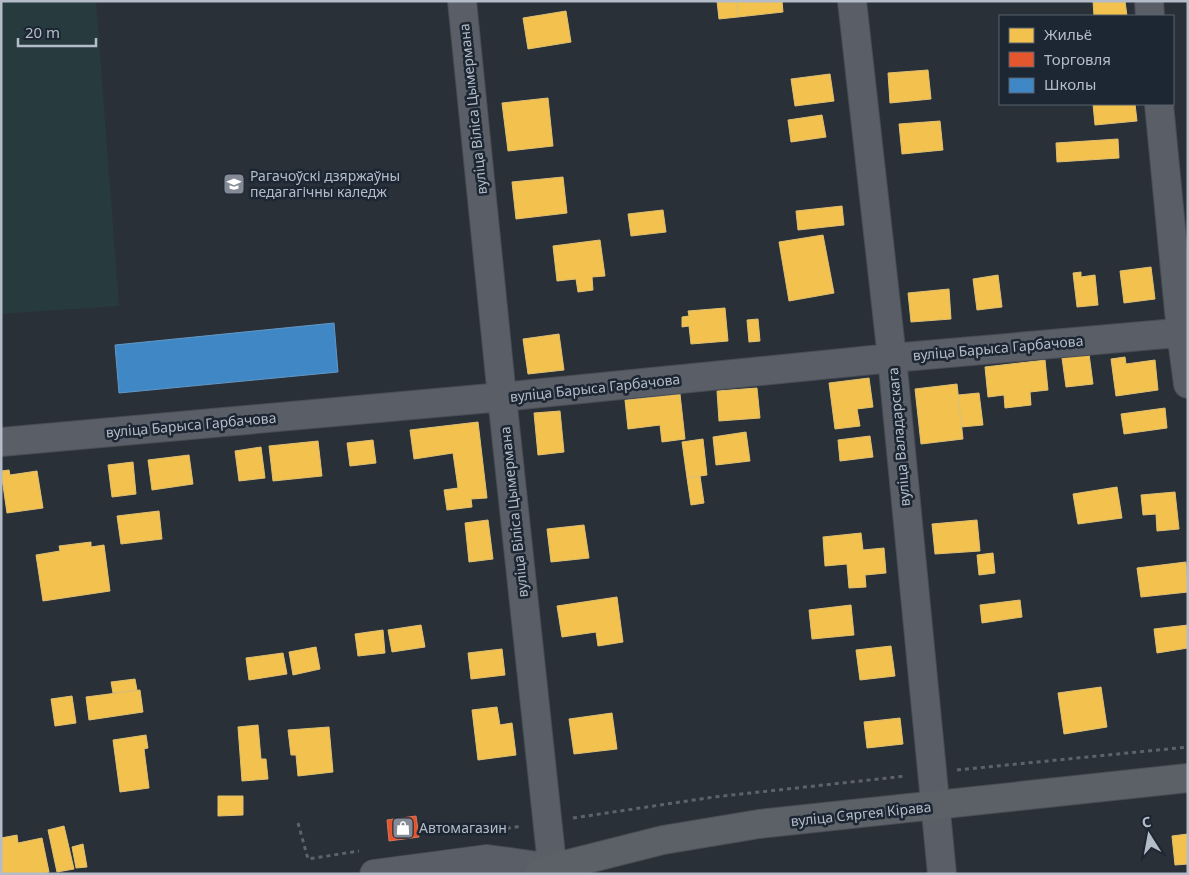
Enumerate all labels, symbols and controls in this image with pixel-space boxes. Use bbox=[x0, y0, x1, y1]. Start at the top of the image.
scale bar bbox=[18, 15, 95, 47]
legend bbox=[999, 15, 1174, 105]
text: 20 m bbox=[25, 22, 60, 42]
street label: вуліца Віліса Цымермана bbox=[454, 23, 491, 195]
text: Жильё bbox=[1044, 24, 1092, 44]
text: Торговля bbox=[1044, 49, 1111, 69]
text: Школы bbox=[1044, 74, 1096, 94]
place label: Рагачоўскі дзяржаўны педагагічны каледж bbox=[250, 166, 400, 201]
school or university icon: Рагачоўскі дзяржаўны педагагічны каледж bbox=[222, 172, 246, 196]
street label: вуліца Барыса Гарбачова bbox=[912, 331, 1084, 364]
street label: вуліца Валадарскага bbox=[883, 367, 914, 507]
street label: вуліца Барыса Гарбачова bbox=[509, 369, 681, 406]
street label: вуліца Барыса Гарбачова bbox=[105, 408, 277, 441]
street label: вуліца Віліса Цымермана bbox=[495, 426, 532, 598]
street label: вуліца Сяргея Кірава bbox=[790, 797, 932, 830]
north arrow bbox=[1124, 810, 1174, 860]
text: С bbox=[1140, 812, 1153, 832]
shop icon: Автомагазин bbox=[391, 816, 415, 840]
place label: Автомагазин bbox=[419, 818, 507, 837]

